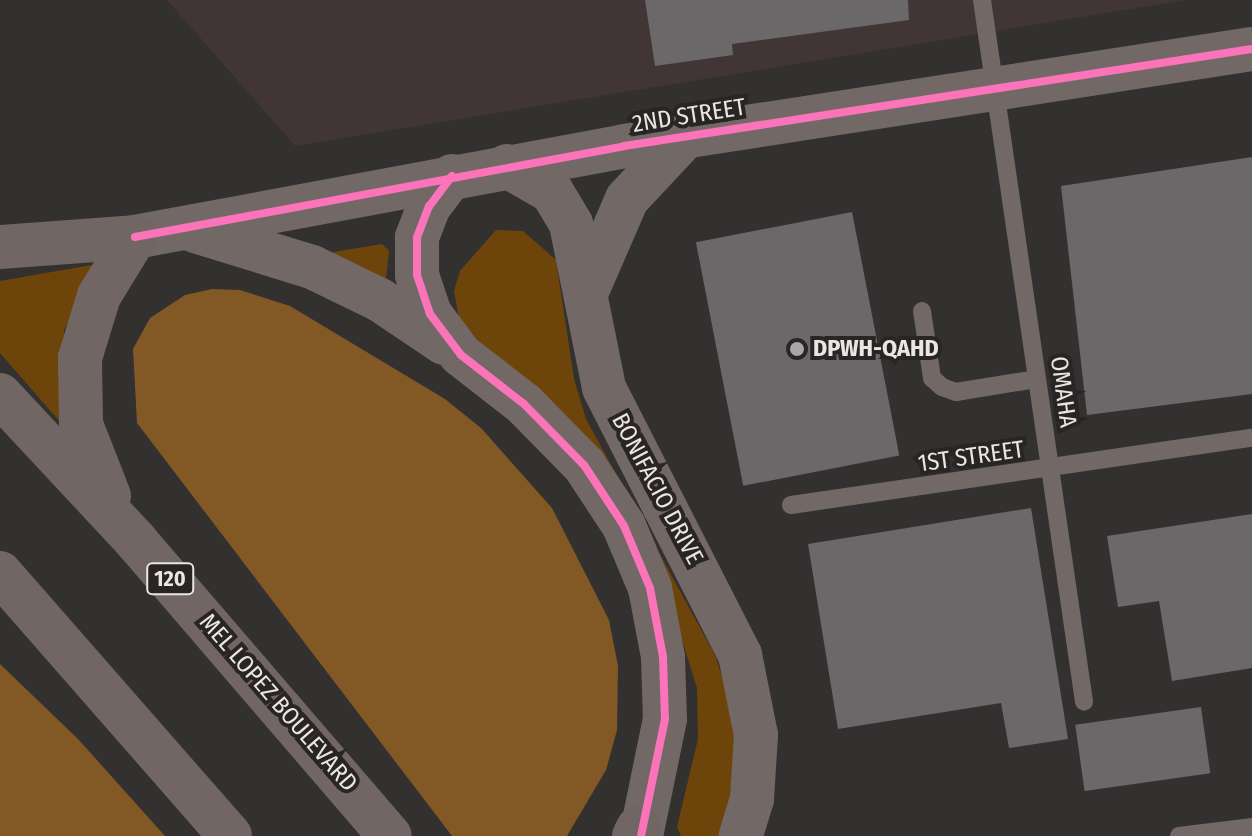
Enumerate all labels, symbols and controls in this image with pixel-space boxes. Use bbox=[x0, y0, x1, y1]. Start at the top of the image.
street label: 2ND STREET bbox=[630, 93, 748, 139]
place label: DPWH-QAHD bbox=[813, 335, 939, 363]
marker: DPWH-QAHD bbox=[788, 340, 806, 358]
street label: OMAHA bbox=[1044, 354, 1082, 430]
street label: BONIFACIO DRIVE bbox=[605, 409, 709, 569]
street label: 1ST STREET bbox=[916, 435, 1026, 479]
road number: 120 bbox=[146, 561, 194, 597]
street label: MEL LOPEZ BOULEVARD bbox=[193, 608, 363, 798]

